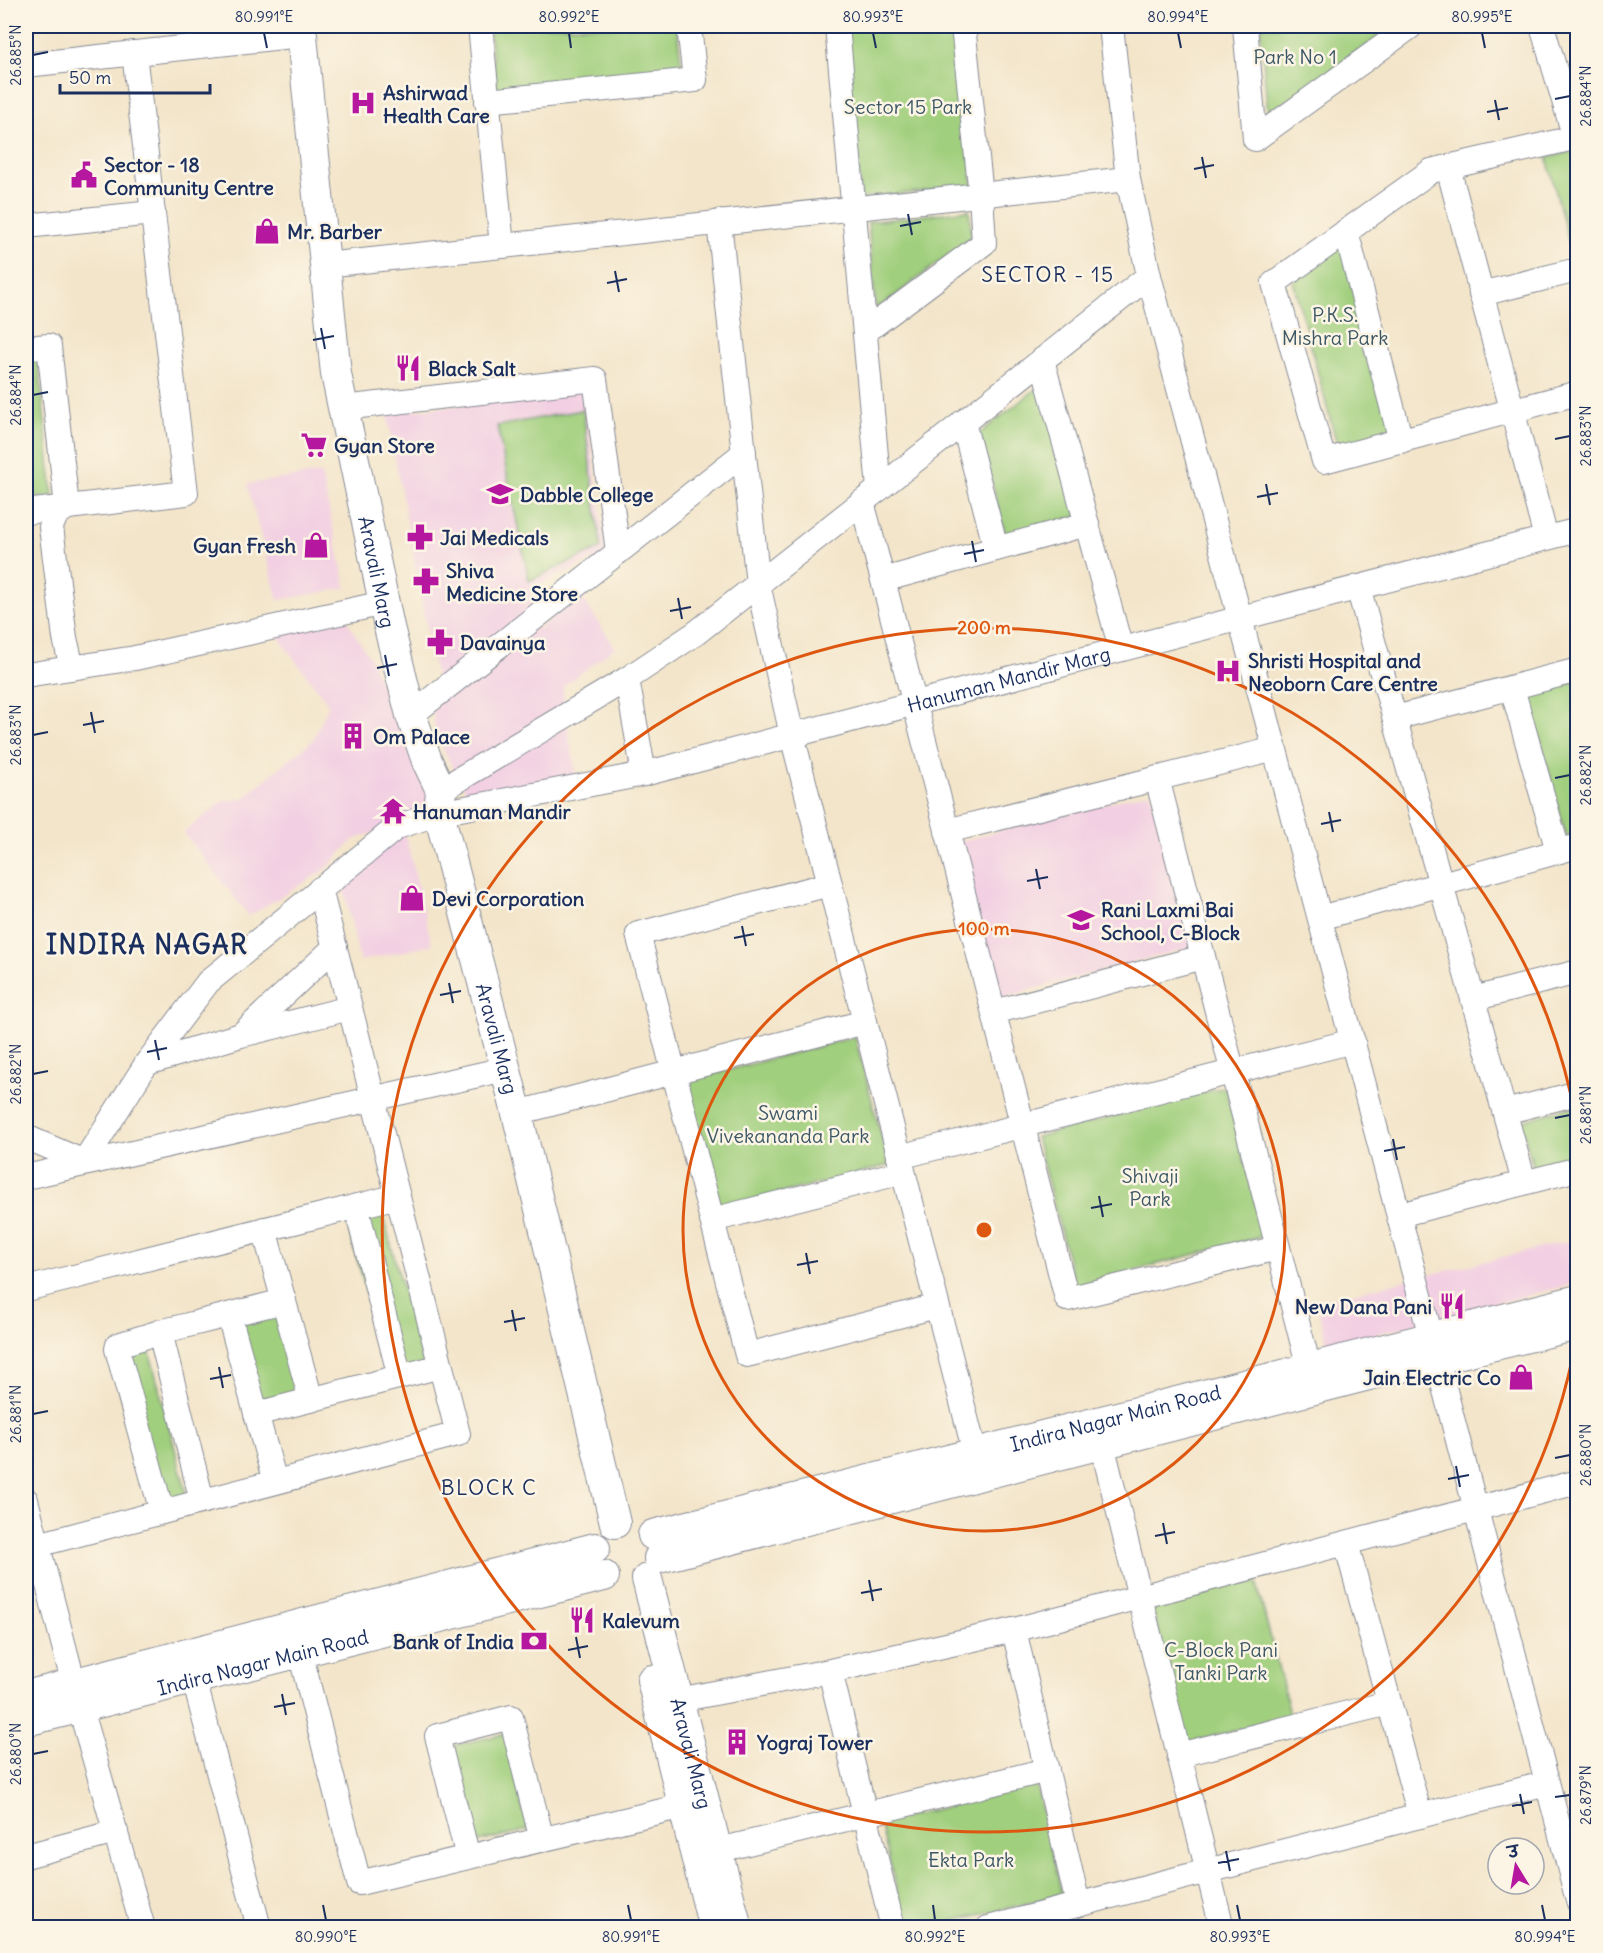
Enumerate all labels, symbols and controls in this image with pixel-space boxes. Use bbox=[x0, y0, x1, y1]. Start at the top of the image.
text: 80.991°E bbox=[235, 7, 294, 26]
text: 80.992°E bbox=[539, 7, 600, 26]
text: 80.993°E bbox=[842, 7, 904, 26]
text: 80.994°E bbox=[1147, 7, 1209, 26]
text: 80.995°E bbox=[1451, 7, 1513, 26]
text: 26.885°N bbox=[6, 24, 25, 86]
park label: Park No 1 bbox=[1253, 44, 1337, 69]
scale bar bbox=[60, 57, 210, 95]
text: 26.884°N bbox=[1576, 65, 1595, 127]
text: 50 m bbox=[69, 66, 111, 89]
place label: Ashirwad Health Care bbox=[383, 80, 490, 128]
hospital icon: Ashirwad Health Care bbox=[348, 88, 378, 118]
park label: Sector 15 Park bbox=[844, 94, 972, 119]
place label: Sector - 18 Community Centre bbox=[104, 152, 274, 200]
public building icon: Sector - 18 Community Centre bbox=[69, 160, 99, 190]
shop icon: Mr. Barber bbox=[252, 216, 282, 246]
place label: Mr. Barber bbox=[287, 219, 383, 244]
district label: SECTOR - 15 bbox=[981, 261, 1115, 288]
park label: P.K.S. Mishra Park bbox=[1282, 302, 1388, 350]
restaurant icon: Black Salt bbox=[393, 353, 423, 383]
place label: Black Salt bbox=[428, 356, 516, 381]
text: 26.884°N bbox=[6, 364, 25, 426]
text: 26.883°N bbox=[1576, 405, 1595, 467]
supermarket icon: Gyan Store bbox=[299, 430, 329, 460]
place label: Gyan Store bbox=[334, 433, 435, 458]
school or university icon: Dabble College bbox=[485, 479, 515, 509]
place label: Dabble College bbox=[520, 482, 654, 507]
street label: Aravali Marg bbox=[354, 514, 401, 630]
pharmacy icon: Jai Medicals bbox=[405, 522, 435, 552]
place label: Jai Medicals bbox=[440, 525, 549, 550]
shop icon: Gyan Fresh bbox=[301, 530, 331, 560]
place label: Gyan Fresh bbox=[193, 533, 296, 558]
place label: Shiva Medicine Store bbox=[446, 558, 578, 606]
pharmacy icon: Shiva Medicine Store bbox=[411, 566, 441, 596]
text: 200 m bbox=[957, 616, 1011, 639]
pharmacy icon: Davainya bbox=[425, 627, 455, 657]
place label: Davainya bbox=[460, 630, 546, 655]
street label: Hanuman Mandir Marg bbox=[904, 640, 1113, 717]
place label: Shristi Hospital and Neoborn Care Centre bbox=[1248, 648, 1438, 696]
hospital icon: Shristi Hospital and Neoborn Care Centre bbox=[1213, 656, 1243, 686]
text: 26.883°N bbox=[6, 704, 25, 766]
building icon: Om Palace bbox=[338, 721, 368, 751]
place label: Om Palace bbox=[373, 724, 470, 749]
text: 26.882°N bbox=[1576, 745, 1595, 805]
temple icon: Hanuman Mandir bbox=[378, 796, 408, 826]
place label: Hanuman Mandir bbox=[413, 799, 572, 824]
shop icon: Devi Corporation bbox=[397, 883, 427, 913]
place label: Devi Corporation bbox=[432, 886, 585, 911]
place label: Rani Laxmi Bai School, C-Block bbox=[1101, 897, 1240, 945]
school or university icon: Rani Laxmi Bai School, C-Block bbox=[1066, 905, 1096, 935]
text: 100 m bbox=[959, 917, 1010, 940]
district label: INDIRA NAGAR bbox=[46, 928, 248, 961]
street label: Aravali Marg bbox=[471, 980, 524, 1097]
text: 26.882°N bbox=[6, 1044, 25, 1104]
text: 26.881°N bbox=[1576, 1086, 1595, 1144]
park label: Swami Vivekananda Park bbox=[707, 1100, 869, 1148]
park label: Shivaji Park bbox=[1121, 1163, 1179, 1211]
centre of rings bbox=[974, 1220, 994, 1240]
restaurant icon: New Dana Pani bbox=[1437, 1291, 1467, 1321]
place label: New Dana Pani bbox=[1295, 1294, 1432, 1319]
shop icon: Jain Electric Co bbox=[1506, 1362, 1536, 1392]
place label: Jain Electric Co bbox=[1363, 1365, 1501, 1390]
street label: Indira Nagar Main Road bbox=[1007, 1379, 1223, 1456]
text: 26.881°N bbox=[6, 1385, 25, 1443]
text: 26.880°N bbox=[1576, 1424, 1595, 1486]
district label: BLOCK C bbox=[441, 1474, 537, 1501]
restaurant icon: Kalevum bbox=[567, 1605, 597, 1635]
place label: Kalevum bbox=[602, 1608, 680, 1633]
street label: Indira Nagar Main Road bbox=[155, 1623, 371, 1700]
bank icon: Bank of India bbox=[519, 1626, 549, 1656]
place label: Bank of India bbox=[393, 1629, 515, 1654]
park label: C-Block Pani Tanki Park bbox=[1164, 1637, 1278, 1685]
street label: Aravali Marg bbox=[666, 1695, 718, 1811]
text: 26.880°N bbox=[6, 1723, 25, 1785]
building icon: Yograj Tower bbox=[722, 1727, 752, 1757]
place label: Yograj Tower bbox=[756, 1730, 874, 1755]
text: 26.879°N bbox=[1576, 1765, 1595, 1825]
north arrow bbox=[1486, 1836, 1546, 1896]
text: उ bbox=[1504, 1840, 1522, 1862]
park label: Ekta Park bbox=[928, 1847, 1014, 1872]
text: 80.990°E bbox=[295, 1927, 357, 1946]
text: 80.991°E bbox=[602, 1927, 661, 1946]
text: 80.992°E bbox=[905, 1927, 966, 1946]
text: 80.993°E bbox=[1209, 1927, 1271, 1946]
text: 80.994°E bbox=[1514, 1927, 1576, 1946]

